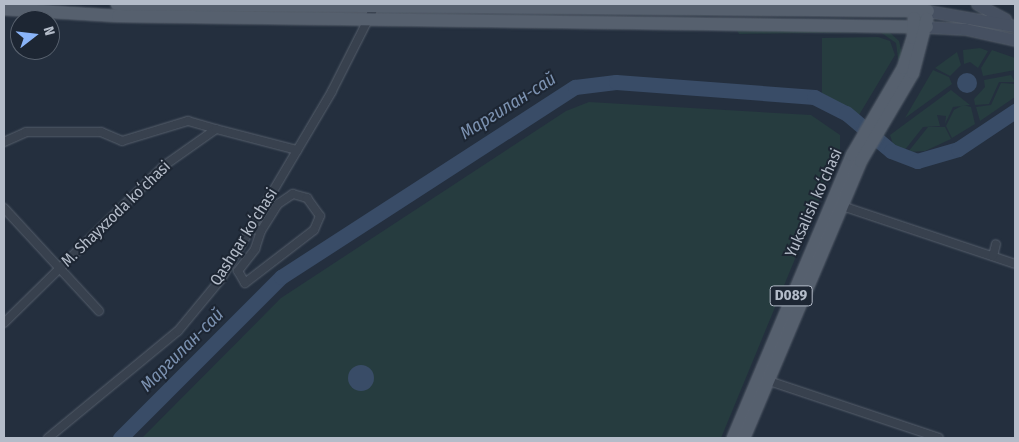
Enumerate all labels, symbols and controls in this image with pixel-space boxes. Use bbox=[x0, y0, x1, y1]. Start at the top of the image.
north arrow bbox=[10, 10, 60, 60]
text: N bbox=[40, 25, 58, 37]
water label: Маргилан-сай bbox=[456, 68, 560, 144]
street label: Yuksalish koʻchasi bbox=[781, 146, 847, 260]
street label: M. Shayxzoda koʻchasi bbox=[58, 157, 174, 271]
street label: Qashqar koʻchasi bbox=[206, 185, 282, 289]
road number: D089 bbox=[768, 284, 814, 308]
water label: Маргилан-сай bbox=[136, 304, 228, 396]

